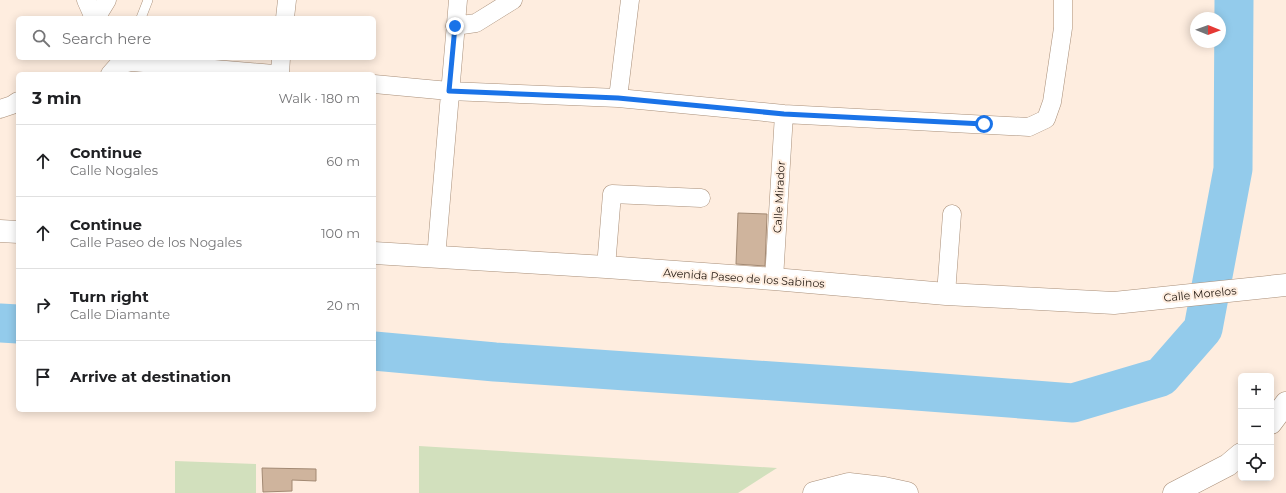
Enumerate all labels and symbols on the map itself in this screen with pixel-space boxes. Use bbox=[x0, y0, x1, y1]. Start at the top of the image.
north arrow bbox=[1190, 12, 1226, 48]
route end bbox=[446, 17, 464, 35]
route start bbox=[975, 115, 993, 133]
street label: Calle Mirador bbox=[770, 161, 788, 233]
street label: Avenida Paseo de los Sabinos bbox=[663, 265, 826, 291]
street label: Calle Morelos bbox=[1163, 283, 1238, 305]

